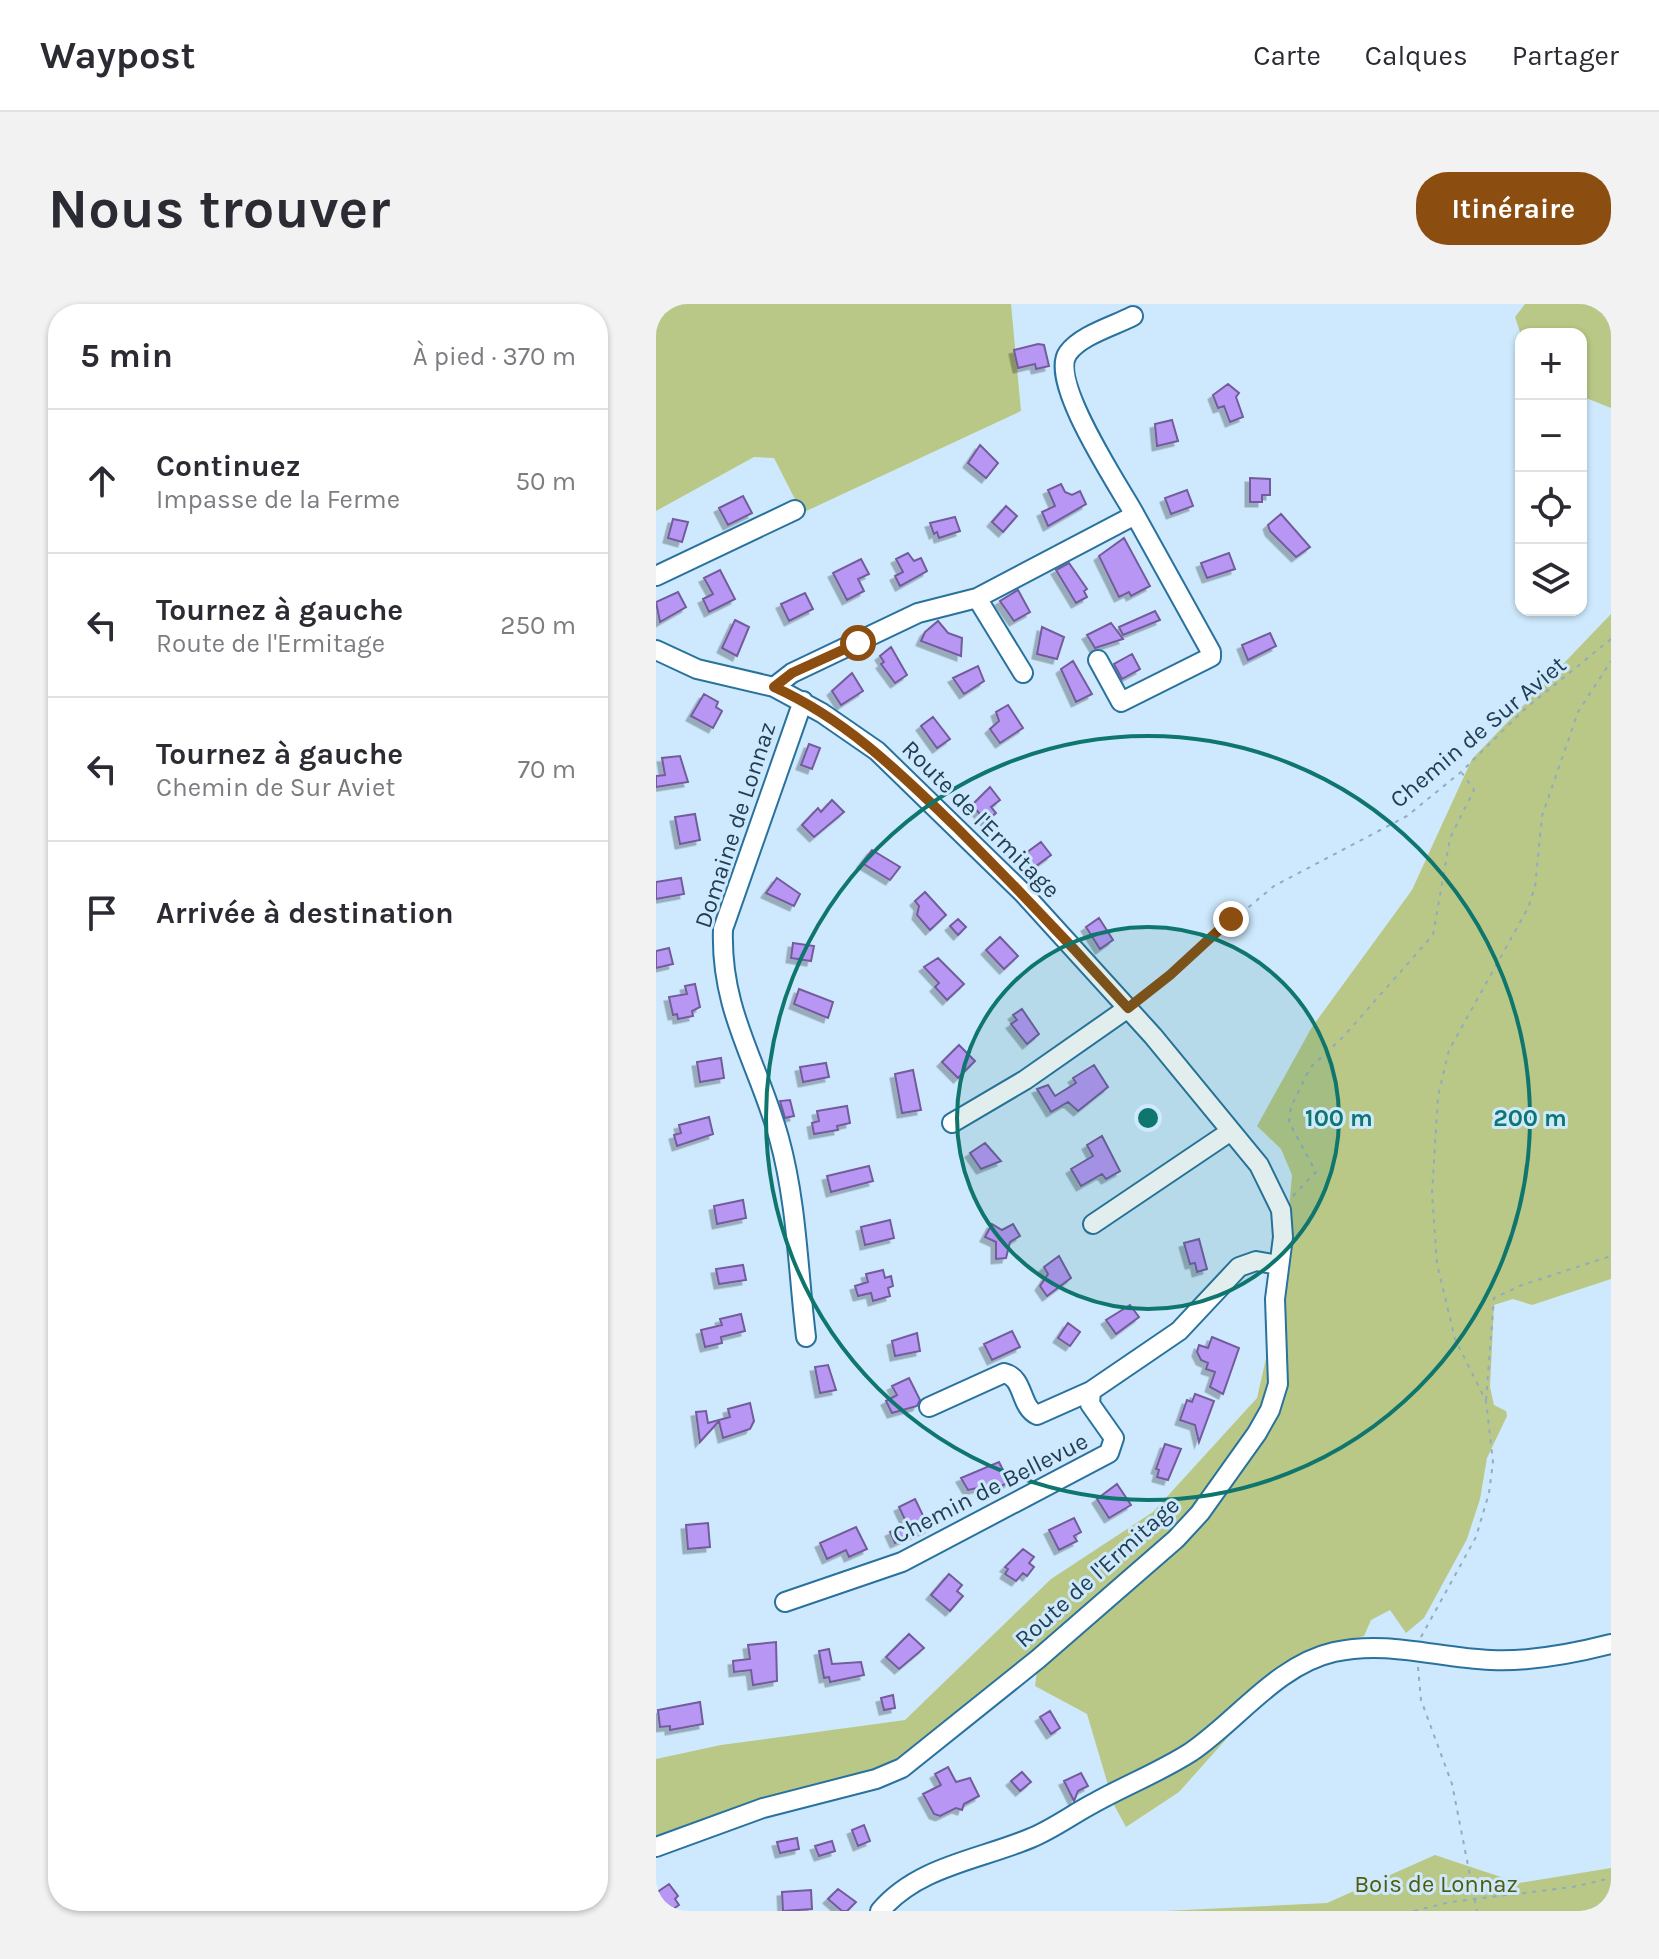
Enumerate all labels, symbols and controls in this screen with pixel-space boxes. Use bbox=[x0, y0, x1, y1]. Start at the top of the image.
text: Waypost bbox=[40, 33, 196, 78]
text: Carte bbox=[1253, 39, 1321, 72]
text: Calques bbox=[1365, 39, 1468, 72]
text: Partager bbox=[1512, 39, 1619, 72]
button: Itinéraire bbox=[1416, 172, 1611, 245]
text: Nous trouver bbox=[48, 176, 390, 241]
map controls bbox=[1515, 328, 1587, 616]
button: + bbox=[1515, 328, 1587, 400]
text: 5 min bbox=[80, 336, 173, 376]
text: À pied · 370 m bbox=[413, 341, 576, 372]
button: − bbox=[1515, 400, 1587, 472]
text: Continuez bbox=[156, 448, 301, 484]
icon: ahead bbox=[80, 459, 124, 503]
text: 50 m bbox=[515, 466, 576, 497]
button: locate bbox=[1515, 472, 1587, 544]
text: Impasse de la Ferme bbox=[156, 484, 400, 515]
button: layers bbox=[1515, 544, 1587, 616]
text: Tournez à gauche bbox=[156, 592, 403, 628]
icon: left bbox=[80, 603, 124, 647]
text: 250 m bbox=[500, 610, 576, 641]
route start bbox=[840, 625, 876, 661]
text: Route de l'Ermitage bbox=[156, 628, 385, 659]
street label: Chemin de Sur Aviet bbox=[1384, 650, 1572, 814]
street label: Domaine de Lonnaz bbox=[689, 719, 781, 931]
street label: Route de l'Ermitage bbox=[896, 734, 1066, 904]
text: Tournez à gauche bbox=[156, 736, 403, 772]
icon: left bbox=[80, 747, 124, 791]
text: 70 m bbox=[518, 754, 576, 785]
text: Chemin de Sur Aviet bbox=[156, 772, 395, 803]
icon: arrive bbox=[80, 891, 124, 935]
text: Arrivée à destination bbox=[156, 895, 454, 931]
route end bbox=[1213, 901, 1249, 937]
centre of rings bbox=[1134, 1104, 1162, 1132]
text: 100 m bbox=[1305, 1104, 1373, 1132]
text: 200 m bbox=[1493, 1104, 1567, 1132]
street label: Chemin de Bellevue bbox=[888, 1427, 1092, 1549]
street label: Route de l'Ermitage bbox=[1009, 1491, 1185, 1653]
park label: Bois de Lonnaz bbox=[1354, 1870, 1518, 1898]

